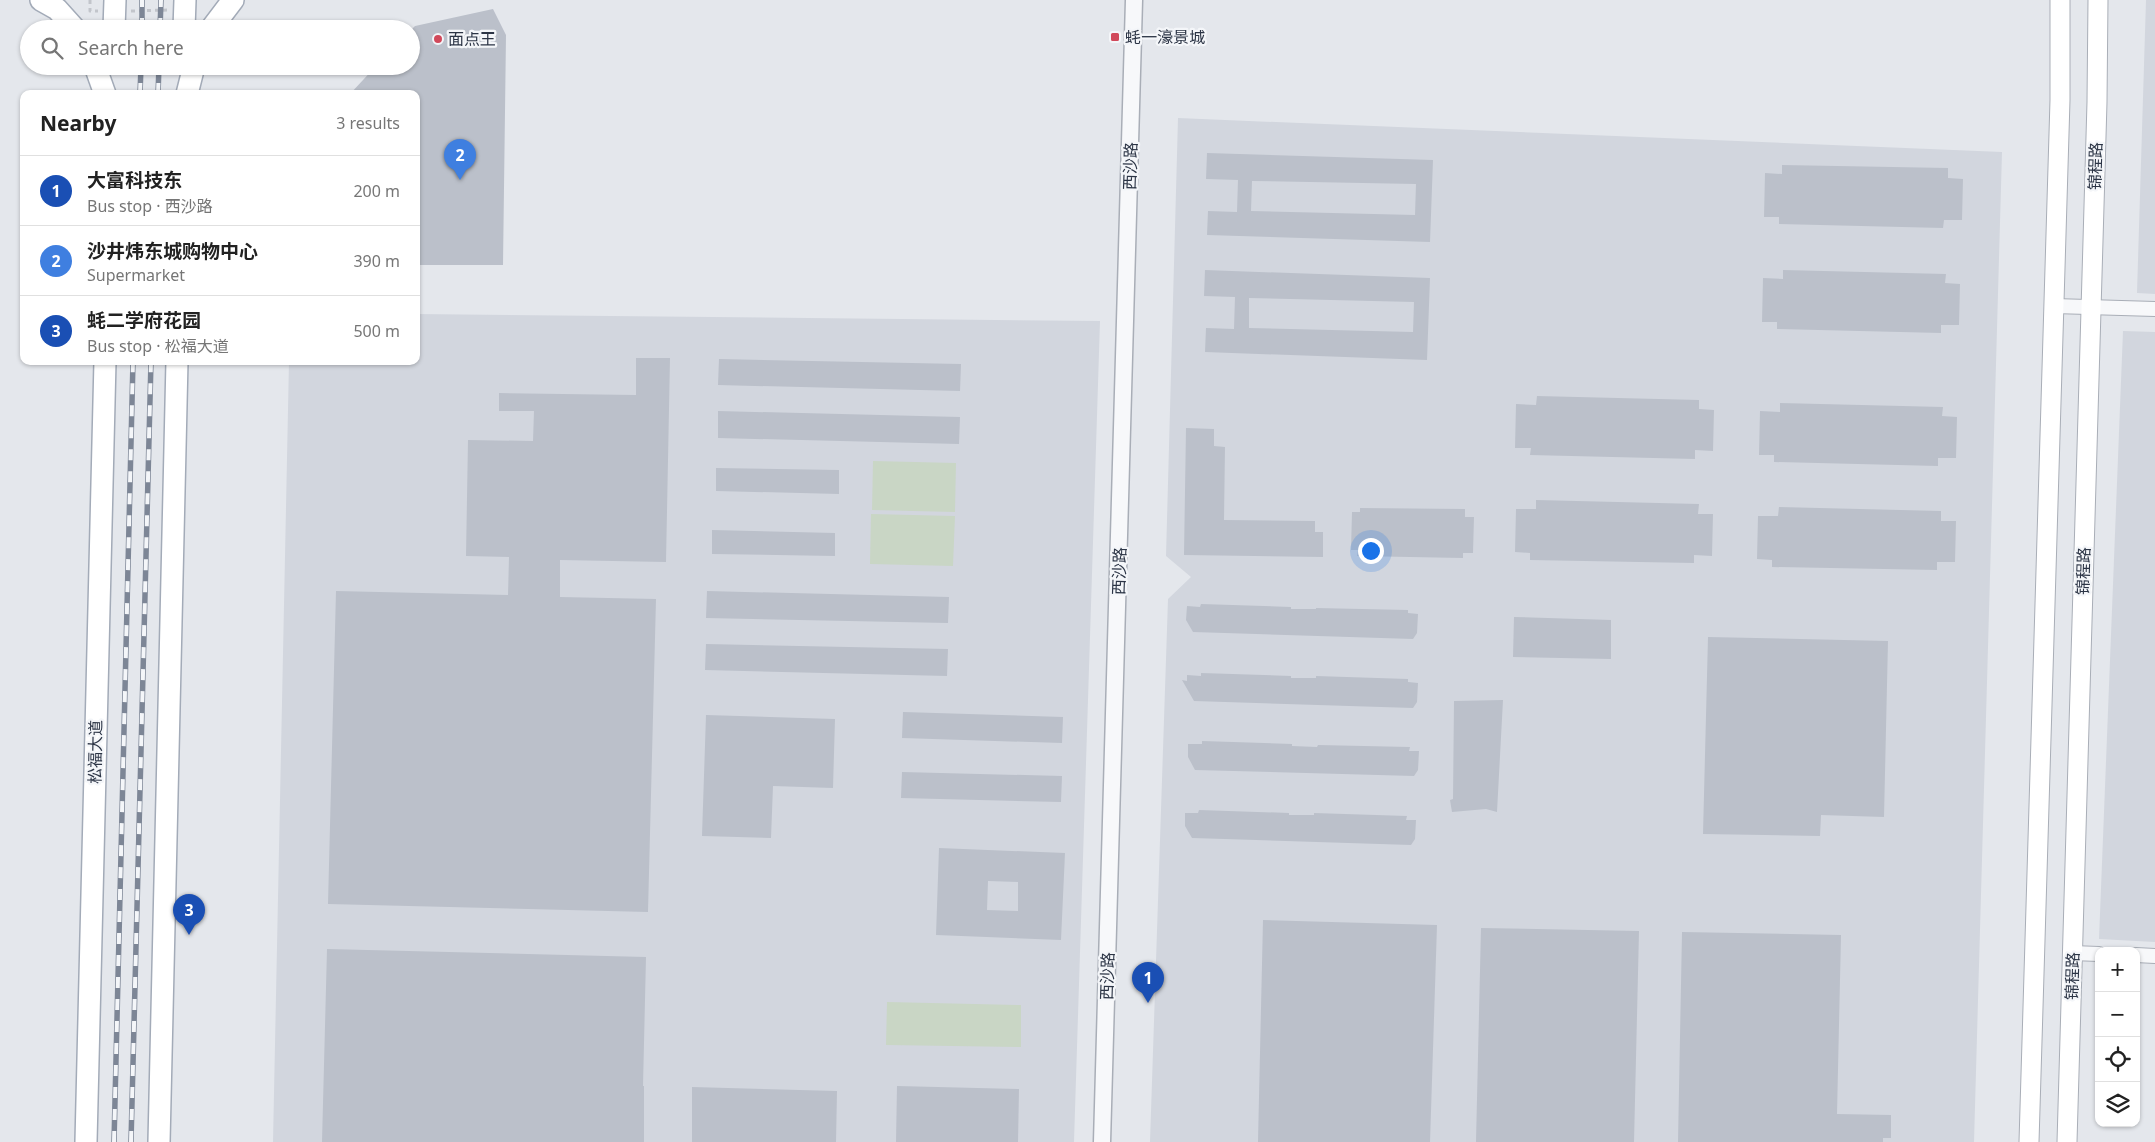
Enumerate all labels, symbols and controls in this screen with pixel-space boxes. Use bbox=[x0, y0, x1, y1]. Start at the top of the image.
search box bbox=[20, 20, 420, 75]
place label: 蚝一濠景城 bbox=[1125, 26, 1205, 48]
place label: 面点王 bbox=[448, 28, 496, 50]
marker: 蚝一濠景城 bbox=[1109, 31, 1121, 43]
marker: 面点王 bbox=[432, 33, 444, 45]
icon: search bbox=[38, 34, 66, 62]
text: Search here bbox=[78, 35, 184, 61]
text: Nearby bbox=[40, 109, 116, 137]
text: 3 results bbox=[336, 112, 400, 134]
pin: 2 bbox=[444, 139, 476, 180]
street label: 西沙路 bbox=[1118, 142, 1142, 190]
street label: 锦程路 bbox=[2083, 142, 2107, 190]
text: 大富科技东 bbox=[87, 167, 182, 193]
text: 1 bbox=[51, 180, 61, 202]
text: 200 m bbox=[353, 180, 400, 202]
text: Bus stop · 西沙路 bbox=[87, 195, 213, 217]
text: 沙井炜东城购物中心 bbox=[87, 238, 258, 264]
text: 2 bbox=[51, 250, 61, 272]
text: 390 m bbox=[353, 250, 400, 272]
text: Supermarket bbox=[87, 264, 185, 286]
text: 蚝二学府花园 bbox=[87, 307, 201, 333]
text: 3 bbox=[51, 320, 61, 342]
text: 500 m bbox=[353, 320, 400, 342]
text: Bus stop · 松福大道 bbox=[87, 335, 229, 357]
your location bbox=[1358, 538, 1384, 564]
street label: 西沙路 bbox=[1107, 547, 1131, 595]
street label: 锦程路 bbox=[2071, 547, 2095, 595]
street label: 松福大道 bbox=[83, 720, 107, 784]
pin: 3 bbox=[173, 894, 205, 935]
map controls bbox=[2095, 947, 2140, 1127]
button: + bbox=[2095, 947, 2140, 992]
street label: 西沙路 bbox=[1095, 952, 1119, 1000]
street label: 锦程路 bbox=[2060, 952, 2084, 1000]
pin: 1 bbox=[1132, 962, 1164, 1003]
button: − bbox=[2095, 992, 2140, 1037]
button: locate bbox=[2095, 1037, 2140, 1082]
button: layers bbox=[2095, 1082, 2140, 1127]

